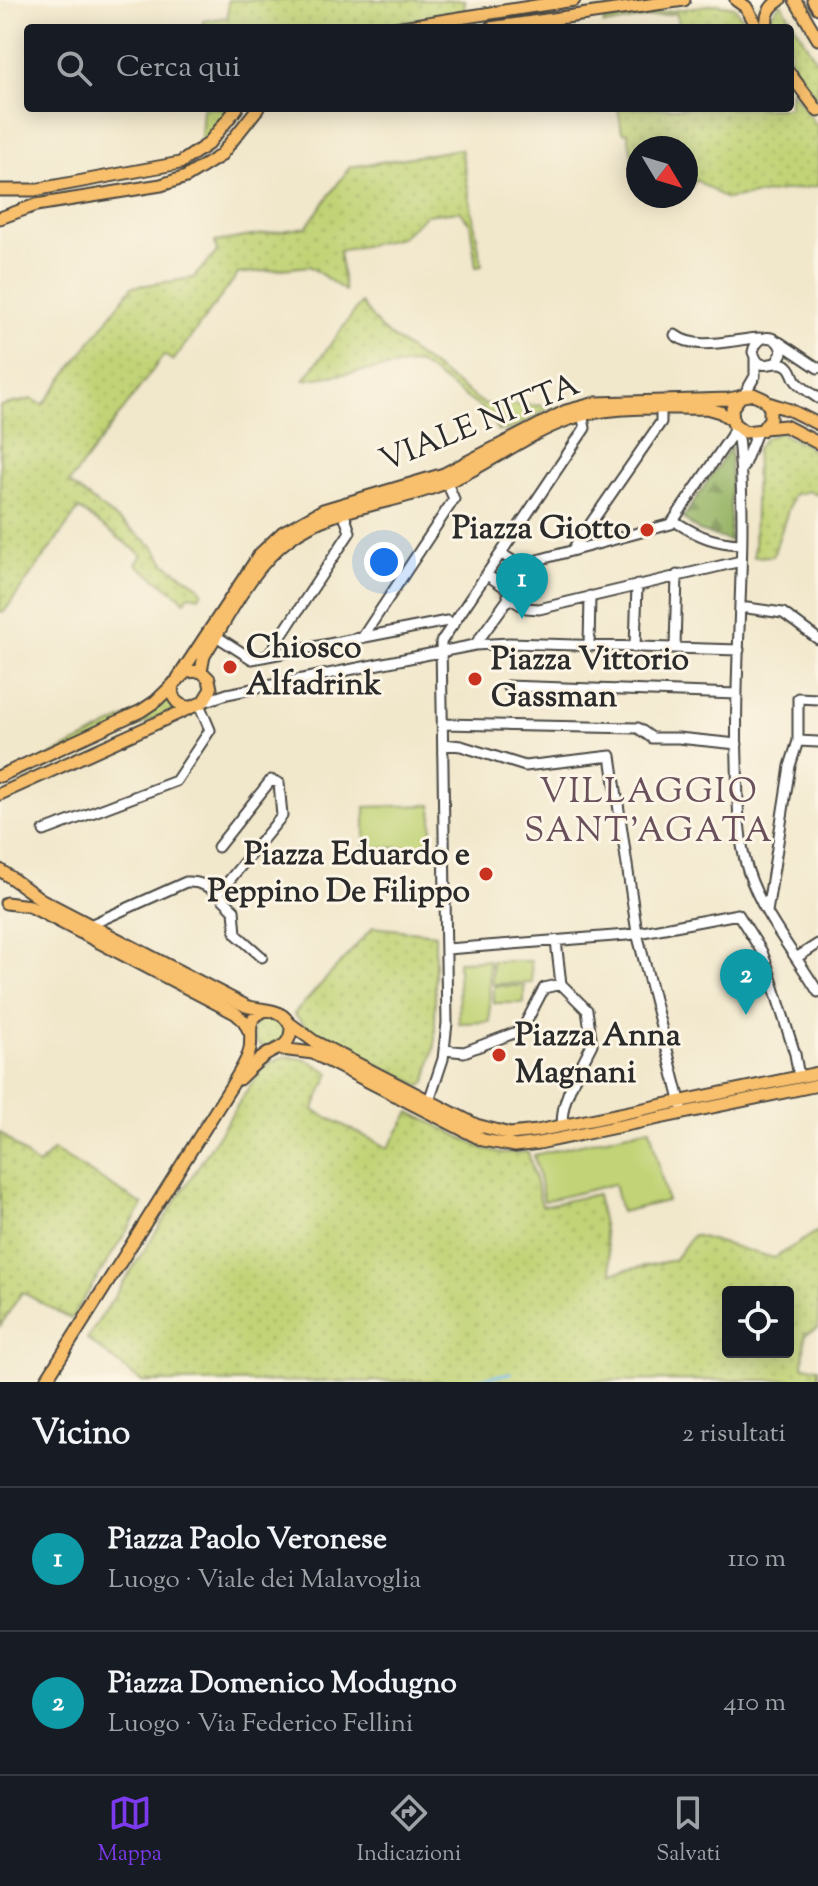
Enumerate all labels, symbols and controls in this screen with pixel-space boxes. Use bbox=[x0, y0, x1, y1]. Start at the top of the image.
search box bbox=[24, 24, 794, 112]
icon: search bbox=[52, 46, 96, 90]
text: Cerca qui bbox=[116, 47, 241, 90]
north arrow bbox=[626, 136, 698, 208]
street label: VIALE NITTA bbox=[373, 363, 587, 485]
place label: Piazza Giotto bbox=[452, 507, 631, 553]
marker: Piazza Giotto bbox=[638, 521, 656, 539]
your location bbox=[364, 542, 404, 582]
pin: 1 bbox=[496, 553, 548, 619]
place label: Chiosco Alfadrink bbox=[246, 626, 382, 709]
place label: Piazza Vittorio Gassman bbox=[491, 638, 689, 721]
marker: Chiosco Alfadrink bbox=[221, 658, 239, 676]
marker: Piazza Vittorio Gassman bbox=[466, 670, 484, 688]
district label: VILLAGGIO SANT'AGATA bbox=[524, 769, 774, 857]
place label: Piazza Eduardo e Peppino De Filippo bbox=[208, 833, 470, 916]
marker: Piazza Eduardo e Peppino De Filippo bbox=[477, 865, 495, 883]
pin: 2 bbox=[720, 949, 772, 1015]
place label: Piazza Anna Magnani bbox=[515, 1014, 681, 1097]
marker: Piazza Anna Magnani bbox=[490, 1046, 508, 1064]
map controls bbox=[722, 1286, 794, 1358]
button: locate bbox=[722, 1286, 794, 1358]
text: Vicino bbox=[32, 1410, 130, 1459]
text: 2 risultati bbox=[682, 1416, 786, 1453]
text: Piazza Paolo Veronese bbox=[108, 1519, 387, 1562]
text: 1 bbox=[54, 1541, 62, 1578]
text: 110 m bbox=[728, 1541, 786, 1578]
text: Luogo · Viale dei Malavoglia bbox=[108, 1562, 421, 1599]
text: Piazza Domenico Modugno bbox=[108, 1663, 457, 1706]
text: 2 bbox=[52, 1685, 64, 1722]
text: 410 m bbox=[724, 1685, 786, 1722]
text: Luogo · Via Federico Fellini bbox=[108, 1706, 413, 1743]
tab: Mappa bbox=[97, 1791, 162, 1871]
tab: Indicazioni bbox=[357, 1791, 461, 1871]
tab: Salvati bbox=[656, 1791, 721, 1871]

